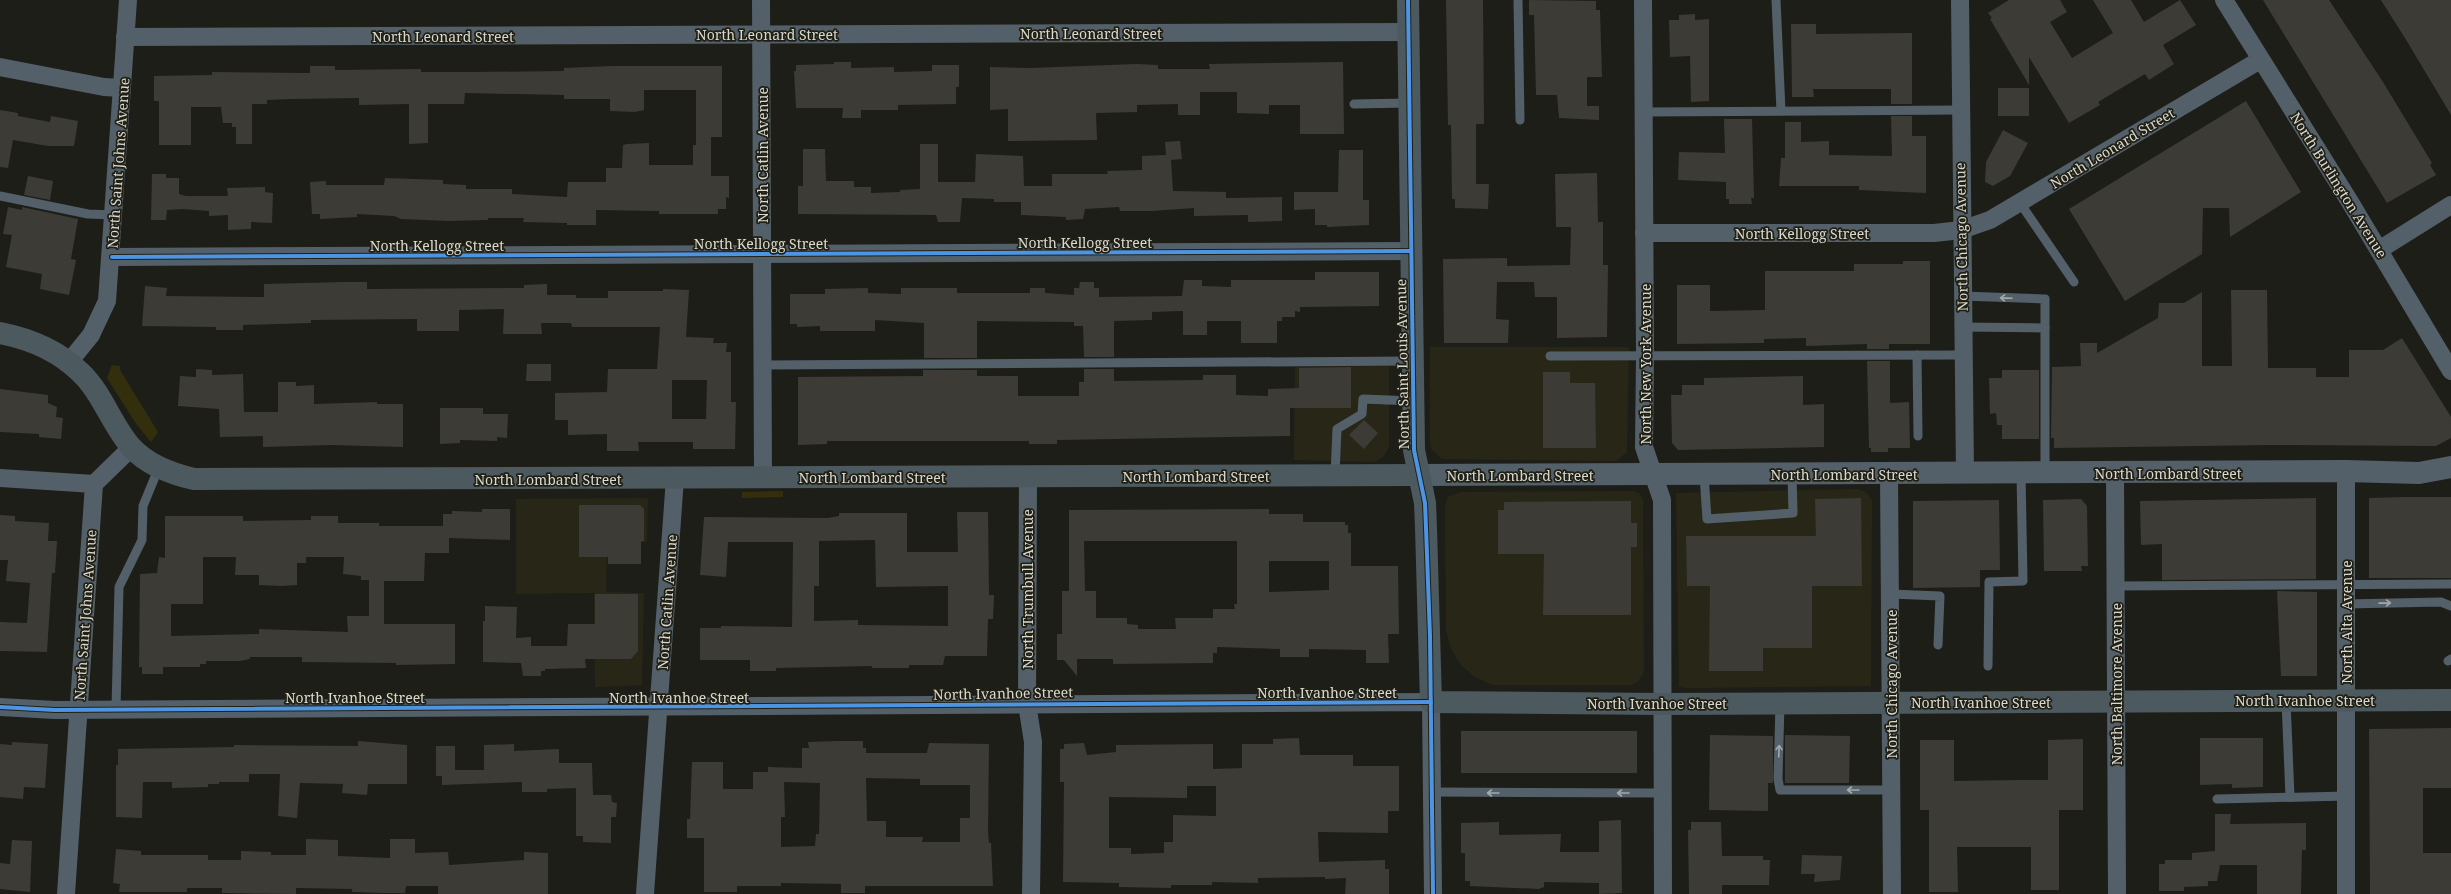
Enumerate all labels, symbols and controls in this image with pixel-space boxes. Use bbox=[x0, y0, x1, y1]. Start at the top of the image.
street label: North Leonard Street bbox=[1020, 24, 1162, 43]
street label: North Leonard Street bbox=[696, 25, 838, 44]
street label: North Leonard Street bbox=[372, 27, 514, 46]
street label: North Saint Johns Avenue bbox=[103, 77, 133, 249]
street label: North Catlin Avenue bbox=[753, 87, 772, 223]
street label: North Leonard Street bbox=[2046, 103, 2178, 193]
street label: North Burlington Avenue bbox=[2286, 108, 2392, 262]
street label: North Chicago Avenue bbox=[1950, 162, 1972, 312]
street label: North Kellogg Street bbox=[1735, 224, 1869, 243]
street label: North Kellogg Street bbox=[1018, 233, 1152, 252]
street label: North Kellogg Street bbox=[694, 234, 828, 253]
street label: North Kellogg Street bbox=[370, 236, 504, 255]
street label: North Saint Louis Avenue bbox=[1391, 279, 1413, 449]
street label: North New York Avenue bbox=[1636, 284, 1655, 445]
one-way arrow bbox=[2000, 294, 2013, 301]
street label: North Lombard Street bbox=[2094, 464, 2242, 483]
street label: North Lombard Street bbox=[1770, 465, 1918, 484]
street label: North Lombard Street bbox=[1446, 466, 1594, 485]
street label: North Lombard Street bbox=[1122, 467, 1270, 486]
street label: North Lombard Street bbox=[798, 468, 946, 487]
street label: North Lombard Street bbox=[474, 470, 622, 489]
street label: North Trumbull Avenue bbox=[1018, 509, 1037, 669]
street label: North Saint Johns Avenue bbox=[70, 529, 100, 701]
street label: North Catlin Avenue bbox=[653, 534, 681, 670]
street label: North Alta Avenue bbox=[2337, 560, 2356, 684]
one-way arrow bbox=[2378, 599, 2391, 607]
street label: North Baltimore Avenue bbox=[2107, 603, 2126, 765]
street label: North Chicago Avenue bbox=[1882, 610, 1901, 758]
street label: North Ivanhoe Street bbox=[933, 682, 1073, 704]
street label: North Ivanhoe Street bbox=[1257, 683, 1397, 702]
street label: North Ivanhoe Street bbox=[285, 688, 425, 707]
street label: North Ivanhoe Street bbox=[609, 688, 749, 707]
street label: North Ivanhoe Street bbox=[2235, 691, 2375, 710]
street label: North Ivanhoe Street bbox=[1911, 693, 2051, 712]
street label: North Ivanhoe Street bbox=[1587, 694, 1727, 713]
one-way arrow bbox=[1775, 745, 1783, 758]
one-way arrow bbox=[1847, 786, 1860, 794]
one-way arrow bbox=[1487, 789, 1500, 797]
one-way arrow bbox=[1617, 789, 1630, 797]

